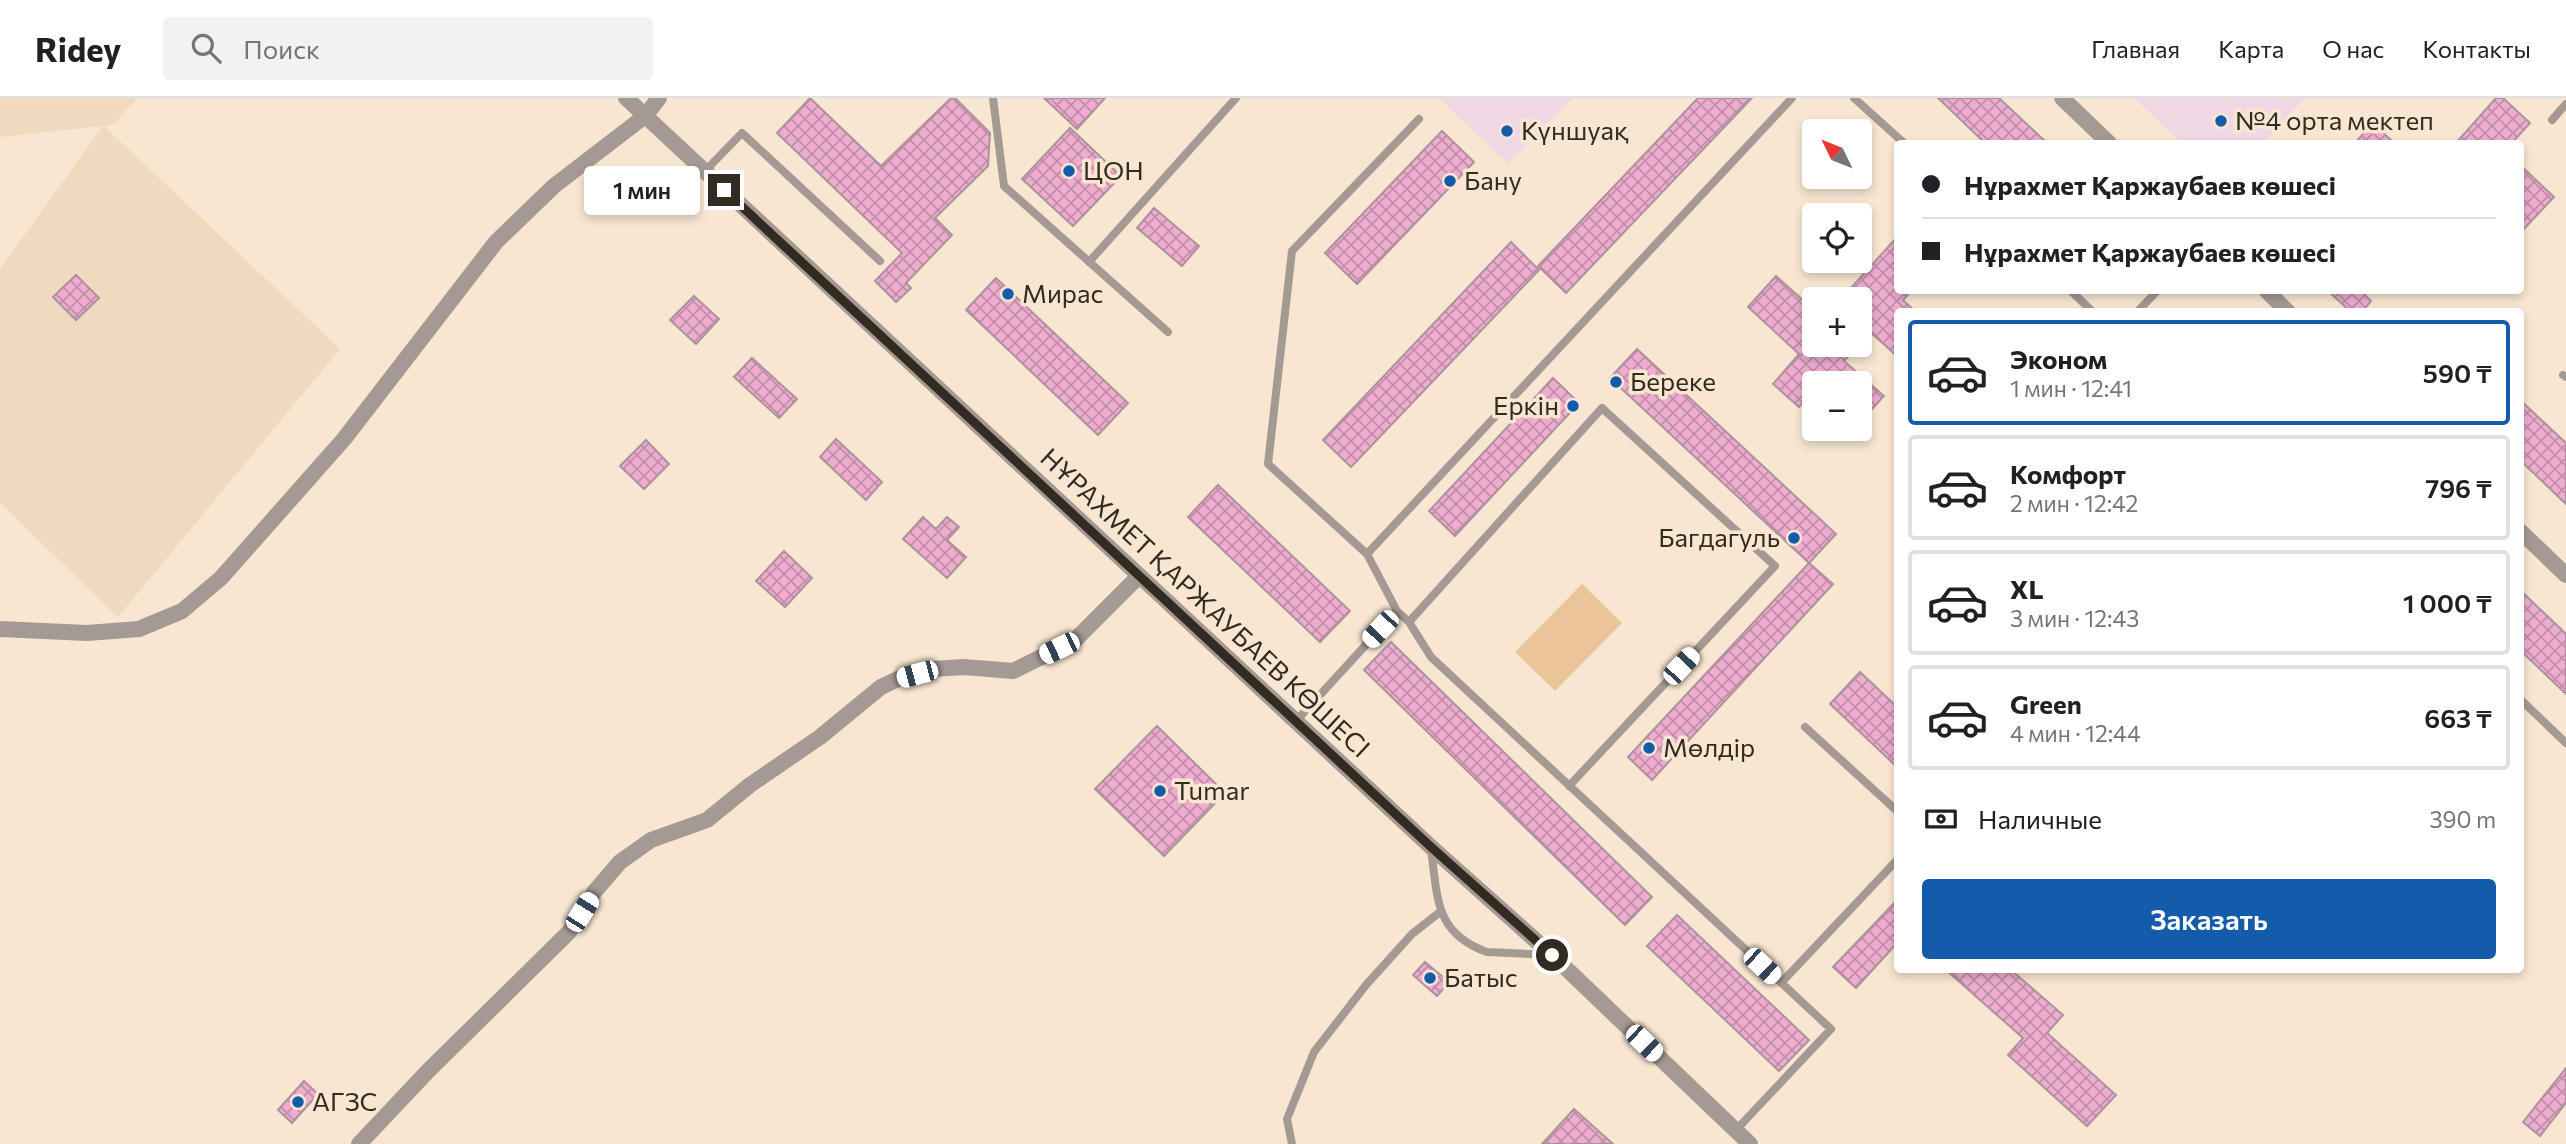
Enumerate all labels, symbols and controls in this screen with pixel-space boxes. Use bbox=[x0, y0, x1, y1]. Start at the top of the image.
search box bbox=[163, 17, 653, 80]
text: Ridey bbox=[35, 28, 121, 69]
icon: search bbox=[187, 29, 225, 67]
text: Поиск bbox=[243, 33, 320, 64]
text: Главная bbox=[2091, 34, 2180, 63]
text: Карта bbox=[2218, 34, 2284, 63]
text: О нас bbox=[2322, 34, 2384, 63]
text: Контакты bbox=[2422, 34, 2531, 63]
place label: №4 орта мектеп bbox=[2235, 104, 2434, 135]
marker: №4 орта мектеп bbox=[2213, 113, 2229, 129]
place label: Күншуақ bbox=[1521, 114, 1629, 145]
north arrow bbox=[1802, 119, 1872, 189]
map controls bbox=[1802, 119, 1872, 441]
marker: Күншуақ bbox=[1499, 123, 1515, 139]
place label: ЦОН bbox=[1083, 154, 1144, 185]
marker: ЦОН bbox=[1061, 163, 1077, 179]
place label: Бану bbox=[1464, 164, 1522, 195]
callout: 1 мин bbox=[584, 166, 700, 214]
text: Нұрахмет Қаржаубаев көшесі bbox=[1964, 169, 2336, 200]
marker: Бану bbox=[1442, 173, 1458, 189]
route end bbox=[708, 174, 740, 206]
text: 1 мин bbox=[613, 176, 671, 204]
button: locate bbox=[1802, 203, 1872, 273]
text: Нұрахмет Қаржаубаев көшесі bbox=[1964, 236, 2336, 267]
place label: Мирас bbox=[1022, 277, 1103, 308]
marker: Мирас bbox=[1000, 286, 1016, 302]
button: + bbox=[1802, 287, 1872, 357]
icon: car bbox=[1926, 341, 1989, 404]
text: Эконом bbox=[2010, 343, 2107, 374]
text: 590 ₸ bbox=[2423, 357, 2492, 388]
place label: Береке bbox=[1630, 365, 1716, 396]
button: − bbox=[1802, 371, 1872, 441]
marker: Береке bbox=[1608, 374, 1624, 390]
text: 1 мин · 12:41 bbox=[2010, 374, 2132, 402]
place label: Еркін bbox=[1493, 389, 1559, 420]
marker: Еркін bbox=[1565, 398, 1581, 414]
street label: НҰРАХМЕТ ҚАРЖАУБАЕВ КӨШЕСІ bbox=[1035, 441, 1377, 763]
icon: car bbox=[1926, 456, 1989, 519]
text: Комфорт bbox=[2010, 458, 2126, 489]
text: 796 ₸ bbox=[2425, 472, 2492, 503]
text: 2 мин · 12:42 bbox=[2010, 489, 2138, 517]
place label: Багдагуль bbox=[1658, 521, 1780, 552]
marker: Багдагуль bbox=[1786, 530, 1802, 546]
icon: car bbox=[1926, 571, 1989, 634]
text: XL bbox=[2010, 573, 2044, 604]
text: 1 000 ₸ bbox=[2403, 587, 2492, 618]
text: 3 мин · 12:43 bbox=[2010, 604, 2139, 632]
car bbox=[1358, 606, 1403, 652]
car bbox=[1036, 629, 1083, 667]
car bbox=[1659, 643, 1704, 689]
car bbox=[894, 658, 941, 690]
icon: car bbox=[1926, 686, 1989, 749]
text: Green bbox=[2010, 688, 2082, 719]
text: 663 ₸ bbox=[2424, 702, 2492, 733]
text: 4 мин · 12:44 bbox=[2010, 719, 2141, 747]
place label: Мөлдір bbox=[1663, 731, 1755, 762]
marker: Мөлдір bbox=[1641, 740, 1657, 756]
place label: Tumar bbox=[1174, 774, 1250, 805]
marker: Tumar bbox=[1152, 783, 1168, 799]
icon: cash bbox=[1922, 800, 1960, 838]
text: Наличные bbox=[1978, 803, 2102, 834]
text: 390 m bbox=[2429, 805, 2496, 833]
button: Заказать bbox=[1922, 879, 2496, 959]
car bbox=[562, 889, 603, 935]
route start bbox=[1536, 939, 1568, 971]
car bbox=[1740, 944, 1785, 988]
place label: Батыс bbox=[1444, 961, 1518, 992]
marker: Батыс bbox=[1422, 970, 1438, 986]
car bbox=[1622, 1021, 1667, 1065]
place label: АГЗС bbox=[312, 1085, 377, 1116]
marker: АГЗС bbox=[290, 1094, 306, 1110]

